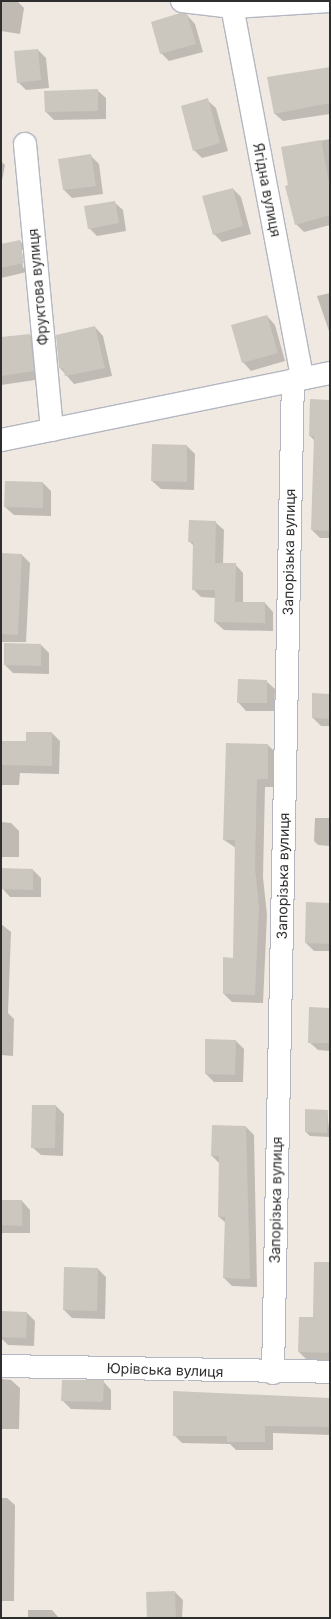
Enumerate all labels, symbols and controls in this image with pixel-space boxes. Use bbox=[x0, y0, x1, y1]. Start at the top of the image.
street label: Ягідна вулиця bbox=[250, 142, 284, 238]
street label: Фруктова вулиця bbox=[25, 228, 51, 346]
street label: Запорізька вулиця bbox=[279, 488, 299, 616]
street label: Запорізька вулиця bbox=[273, 812, 293, 940]
street label: Запорізька вулиця bbox=[266, 1136, 286, 1264]
street label: Юрівська вулиця bbox=[106, 1360, 224, 1380]

